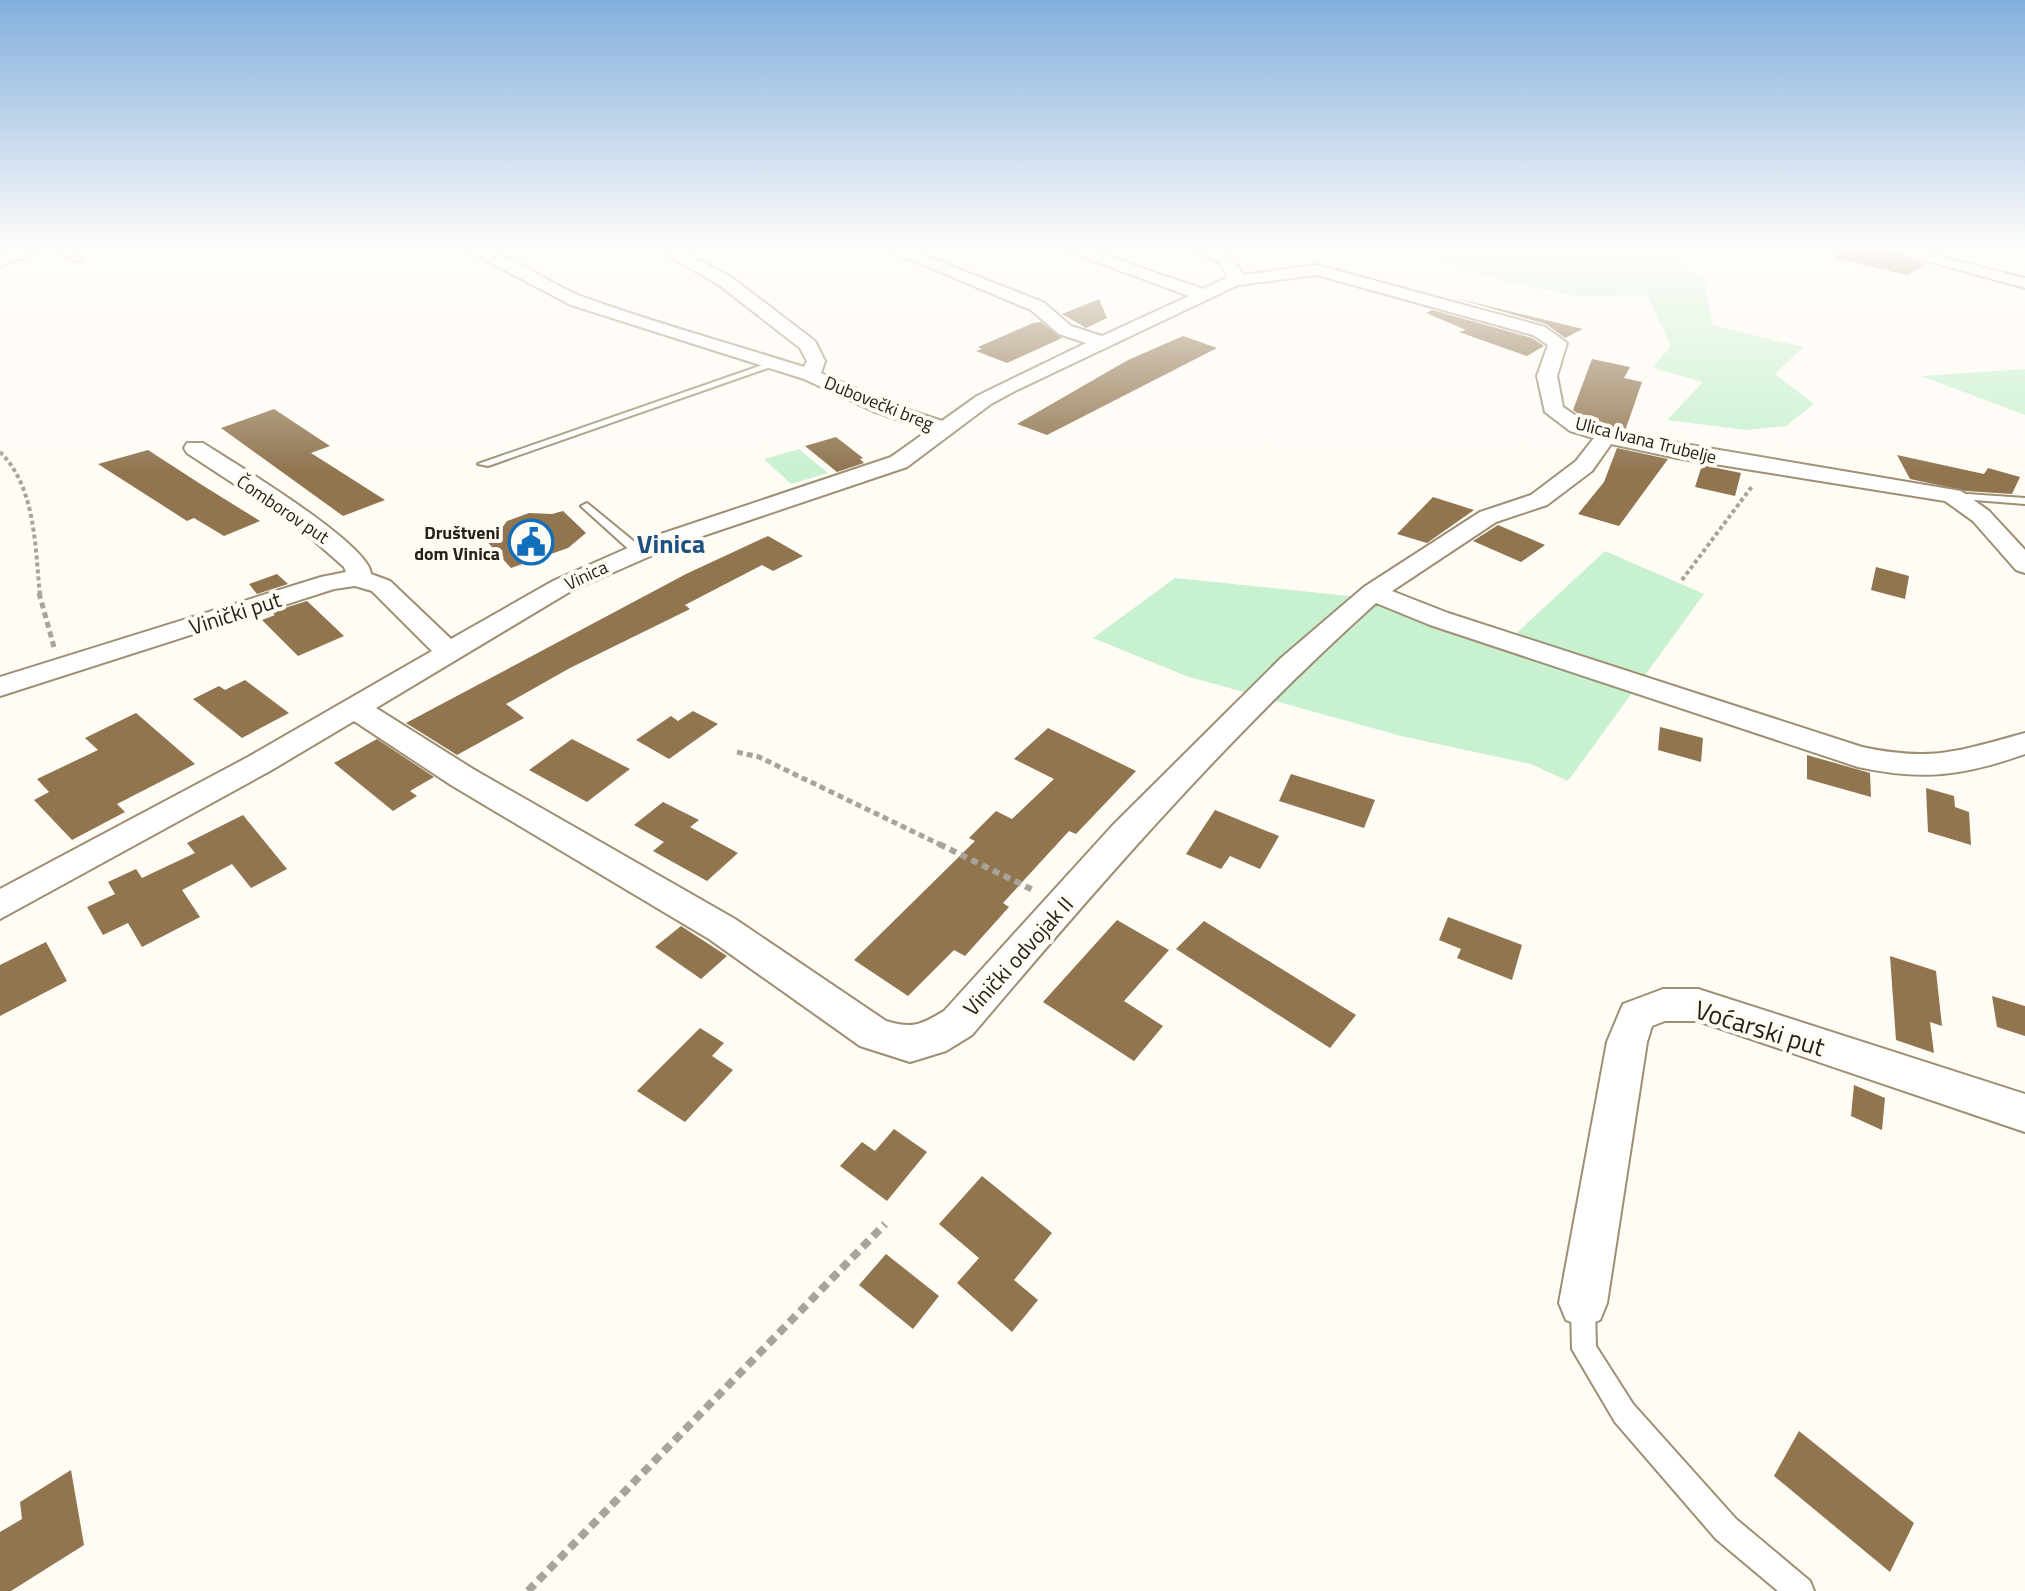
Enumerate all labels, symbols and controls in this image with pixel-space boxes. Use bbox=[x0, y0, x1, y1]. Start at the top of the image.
street label: Dubovečki breg bbox=[820, 369, 938, 437]
street label: Ulica Ivana Trubelje bbox=[1573, 409, 1719, 471]
street label: Čomborov put bbox=[231, 468, 335, 550]
public building icon: Društveni dom Vinica bbox=[507, 518, 555, 566]
place label: Društveni dom Vinica bbox=[414, 519, 500, 567]
district label: Vinica bbox=[637, 524, 705, 563]
street label: Vinica bbox=[560, 553, 612, 597]
street label: Vinički put bbox=[185, 582, 286, 644]
street label: Vinički odvojak II bbox=[955, 888, 1081, 1024]
street label: Voćarski put bbox=[1690, 990, 1830, 1066]

